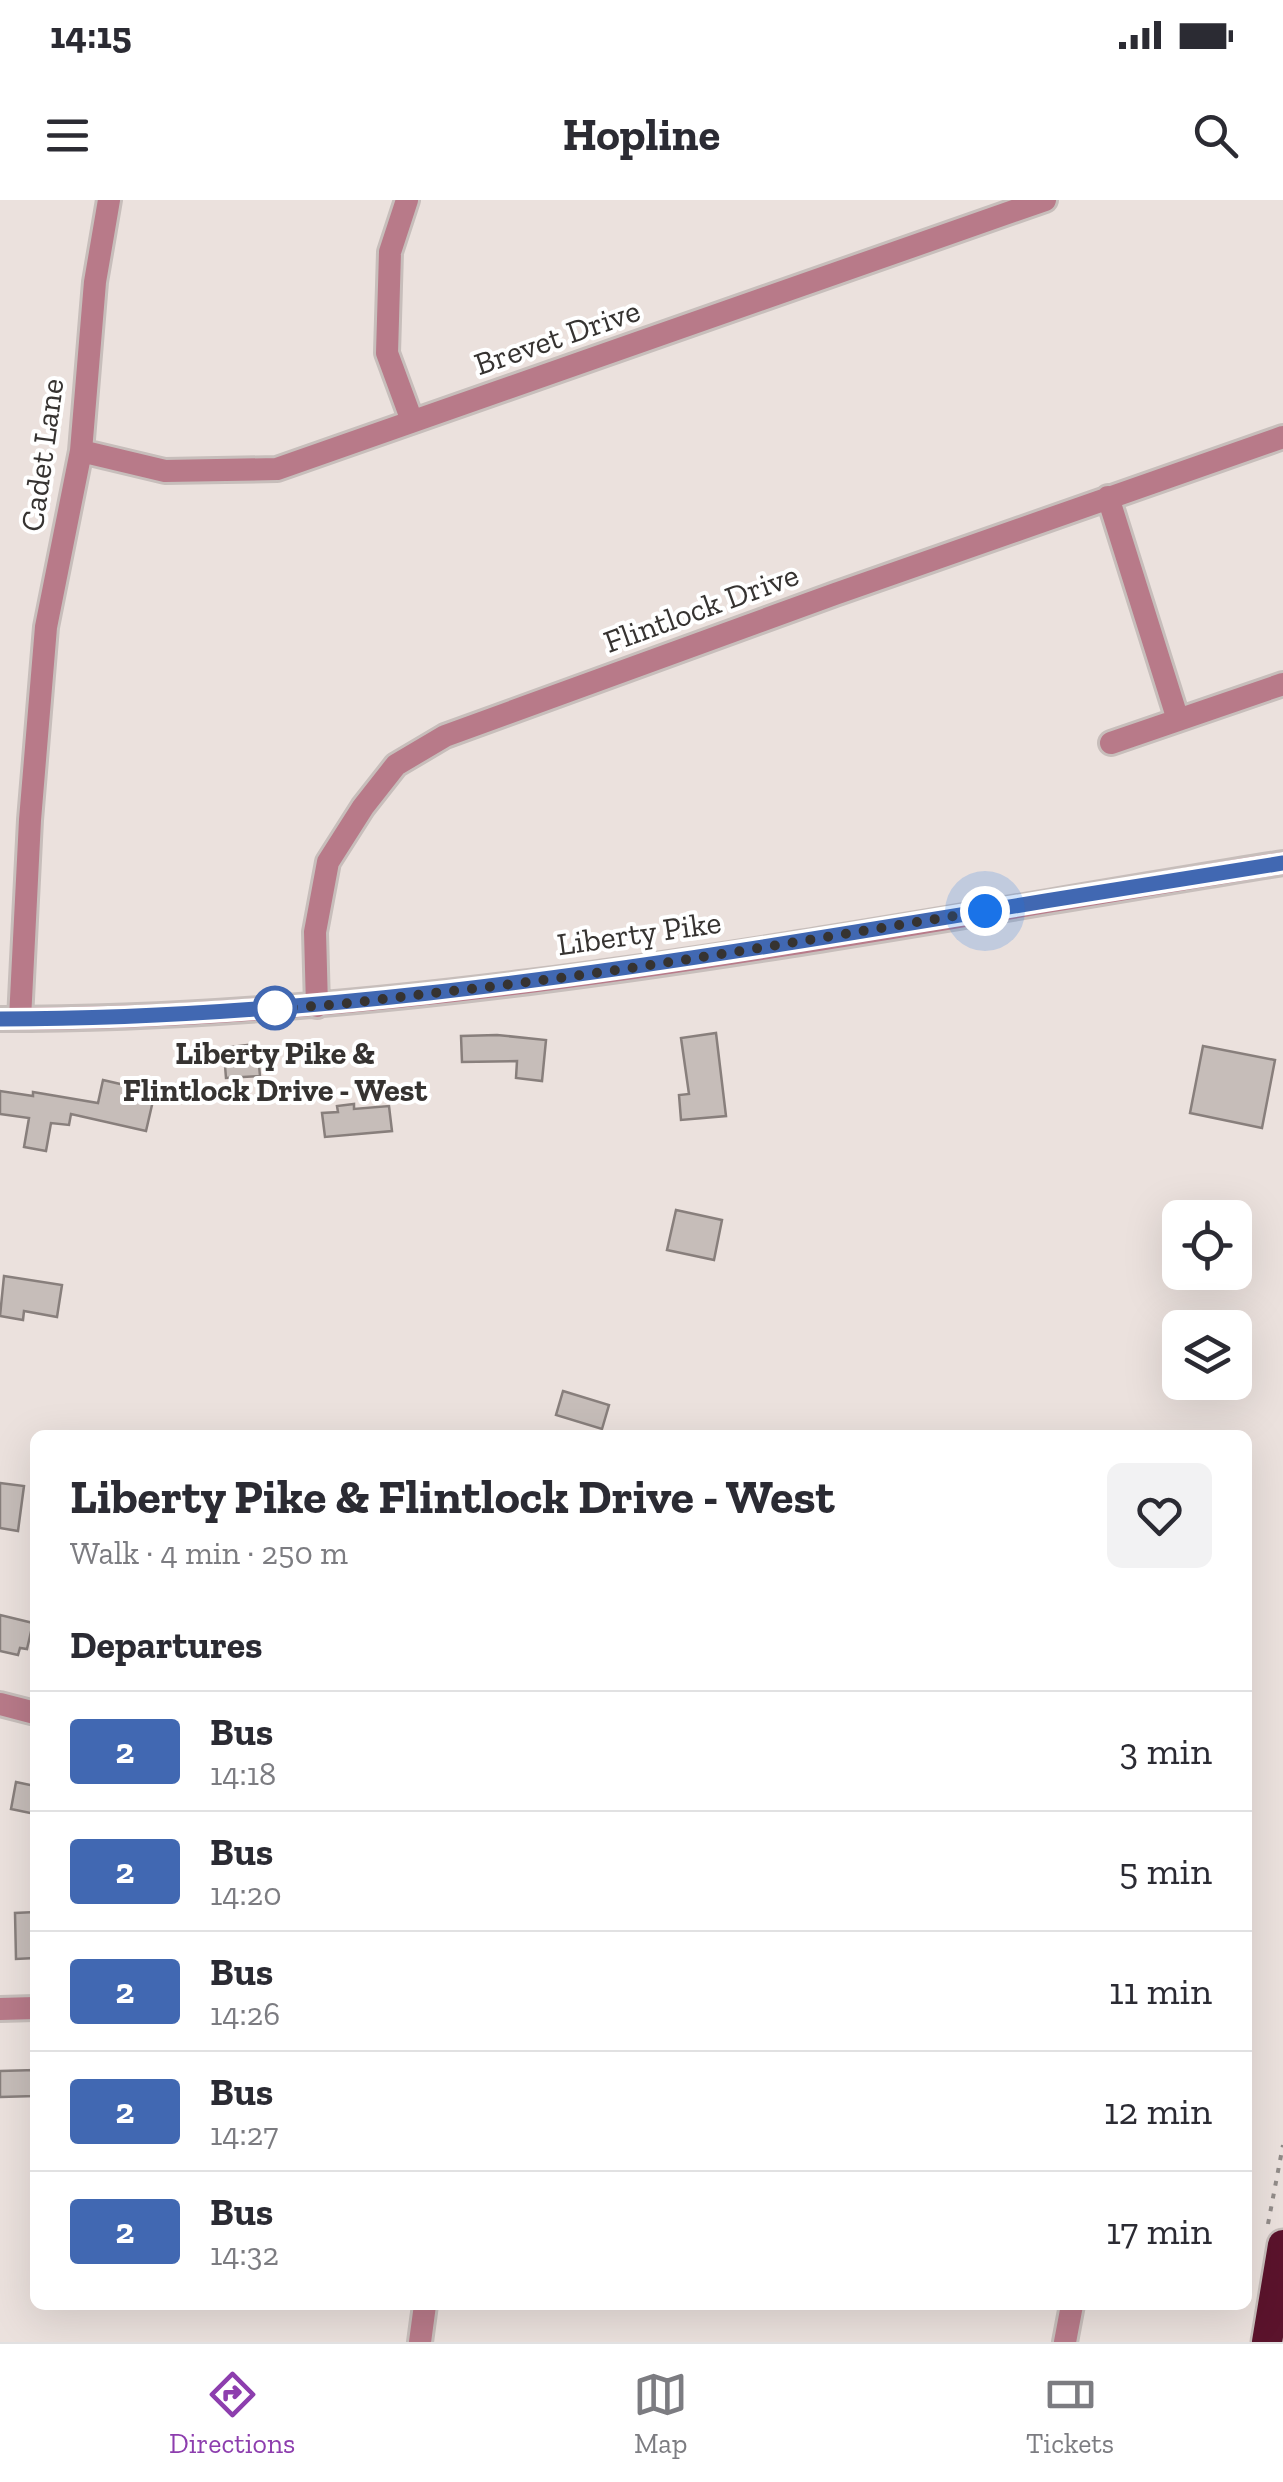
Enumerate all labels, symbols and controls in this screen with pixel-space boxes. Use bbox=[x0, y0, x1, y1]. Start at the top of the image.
text: 14:15 bbox=[50, 12, 132, 58]
icon: menu bbox=[40, 108, 95, 163]
text: Hopline bbox=[563, 108, 720, 162]
icon: search bbox=[1188, 108, 1243, 163]
street label: Brevet Drive bbox=[469, 291, 645, 383]
street label: Cadet Lane bbox=[12, 376, 72, 534]
street label: Flintlock Drive bbox=[598, 555, 804, 661]
your location bbox=[960, 886, 1010, 936]
street label: Liberty Pike bbox=[555, 903, 723, 963]
marker: Liberty Pike & Flintlock Drive - West bbox=[254, 987, 296, 1029]
place label: Liberty Pike & Flintlock Drive - West bbox=[123, 1034, 427, 1109]
map controls bbox=[1162, 1200, 1252, 1400]
button: locate bbox=[1162, 1200, 1252, 1290]
button: layers bbox=[1162, 1310, 1252, 1400]
button: heart bbox=[1107, 1463, 1212, 1568]
text: Liberty Pike & Flintlock Drive - West bbox=[70, 1468, 835, 1525]
text: Walk · 4 min · 250 m bbox=[70, 1534, 348, 1572]
text: Departures bbox=[70, 1622, 262, 1668]
text: Bus bbox=[210, 1709, 273, 1755]
text: 3 min bbox=[1120, 1728, 1212, 1774]
text: 2 bbox=[116, 1730, 134, 1772]
text: 14:18 bbox=[210, 1755, 276, 1793]
text: Bus bbox=[210, 1829, 273, 1875]
text: 5 min bbox=[1119, 1848, 1212, 1894]
text: 2 bbox=[116, 1850, 134, 1892]
text: 14:20 bbox=[210, 1875, 282, 1913]
text: Bus bbox=[210, 1949, 273, 1995]
text: 11 min bbox=[1109, 1968, 1212, 2014]
text: 2 bbox=[116, 1970, 134, 2012]
text: 14:26 bbox=[210, 1995, 280, 2033]
text: Bus bbox=[210, 2069, 273, 2115]
text: 12 min bbox=[1104, 2088, 1212, 2134]
text: 2 bbox=[116, 2090, 134, 2132]
text: 14:27 bbox=[210, 2115, 278, 2153]
text: Bus bbox=[210, 2189, 273, 2235]
text: 17 min bbox=[1106, 2208, 1212, 2254]
text: 2 bbox=[116, 2210, 134, 2252]
text: 14:32 bbox=[210, 2235, 279, 2273]
tab: Directions bbox=[169, 2367, 295, 2460]
tab: Map bbox=[633, 2367, 688, 2460]
tab: Tickets bbox=[1026, 2367, 1114, 2460]

